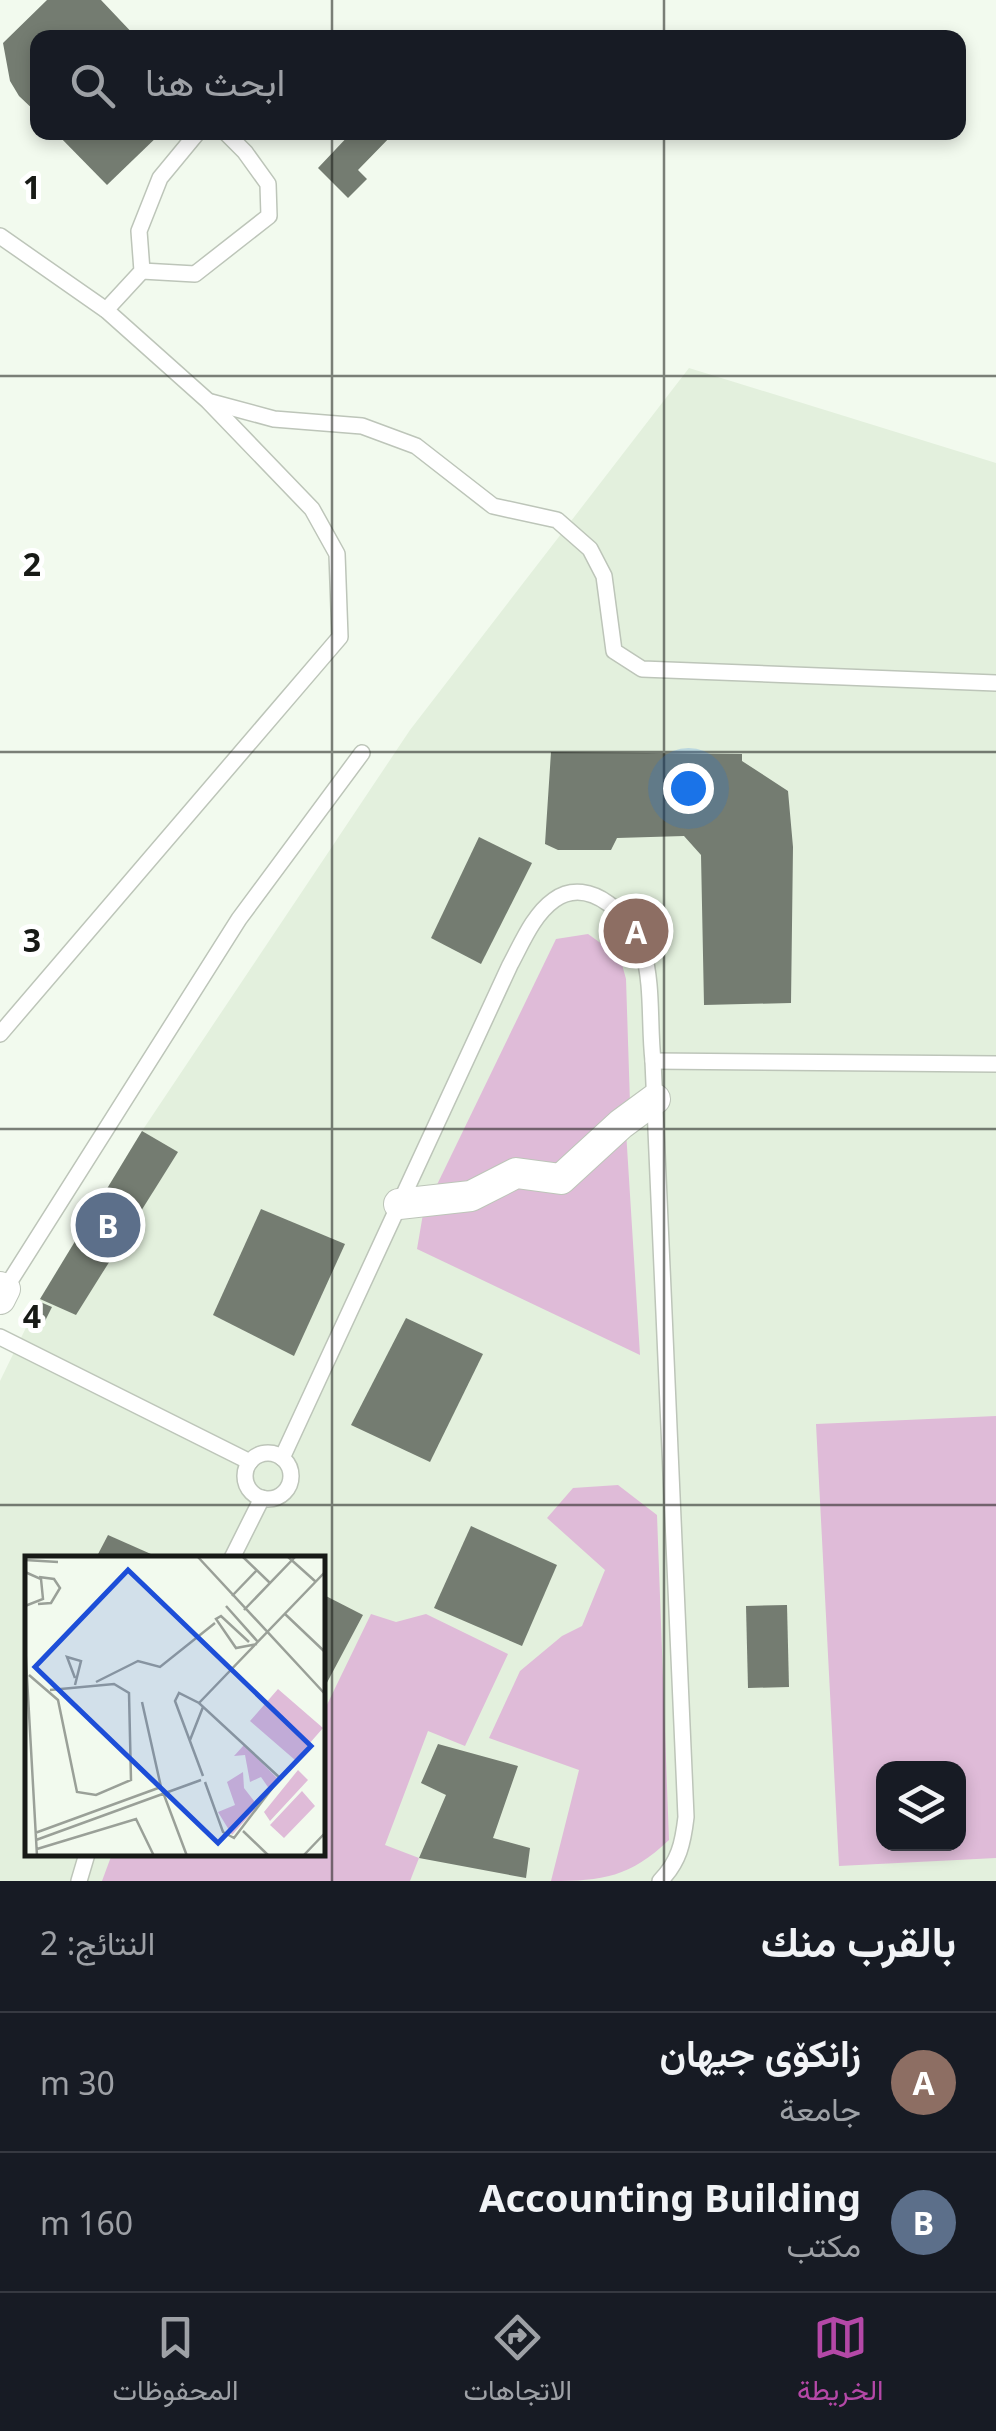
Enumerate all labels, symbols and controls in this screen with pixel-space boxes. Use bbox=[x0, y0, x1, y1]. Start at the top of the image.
search box bbox=[30, 30, 966, 140]
text: ابحث هنا bbox=[145, 55, 285, 107]
icon: search bbox=[65, 58, 120, 113]
text: 1 bbox=[23, 165, 41, 208]
text: 2 bbox=[23, 542, 41, 585]
your location bbox=[663, 763, 714, 814]
pin: A bbox=[604, 894, 668, 968]
text: 3 bbox=[23, 918, 41, 961]
pin: B bbox=[76, 1188, 140, 1262]
text: 4 bbox=[23, 1294, 41, 1337]
inset map bbox=[25, 1556, 325, 1856]
map controls bbox=[876, 1761, 966, 1851]
button: layers bbox=[876, 1761, 966, 1851]
text: بالقرب منك bbox=[761, 1912, 956, 1969]
text: النتائج: 2 bbox=[40, 1921, 155, 1964]
text: زانکۆی جیھان bbox=[659, 2026, 861, 2078]
text: 30 m bbox=[40, 2061, 115, 2104]
text: A bbox=[912, 2061, 935, 2104]
text: جامعة bbox=[779, 2087, 861, 2130]
text: Accounting Building bbox=[479, 2171, 861, 2223]
text: 160 m bbox=[40, 2201, 133, 2244]
text: B bbox=[913, 2201, 934, 2244]
text: مكتب bbox=[786, 2223, 861, 2266]
tab: المحفوظات bbox=[112, 2310, 239, 2415]
tab: الاتجاهات bbox=[463, 2310, 572, 2415]
tab: الخريطة bbox=[797, 2310, 884, 2415]

